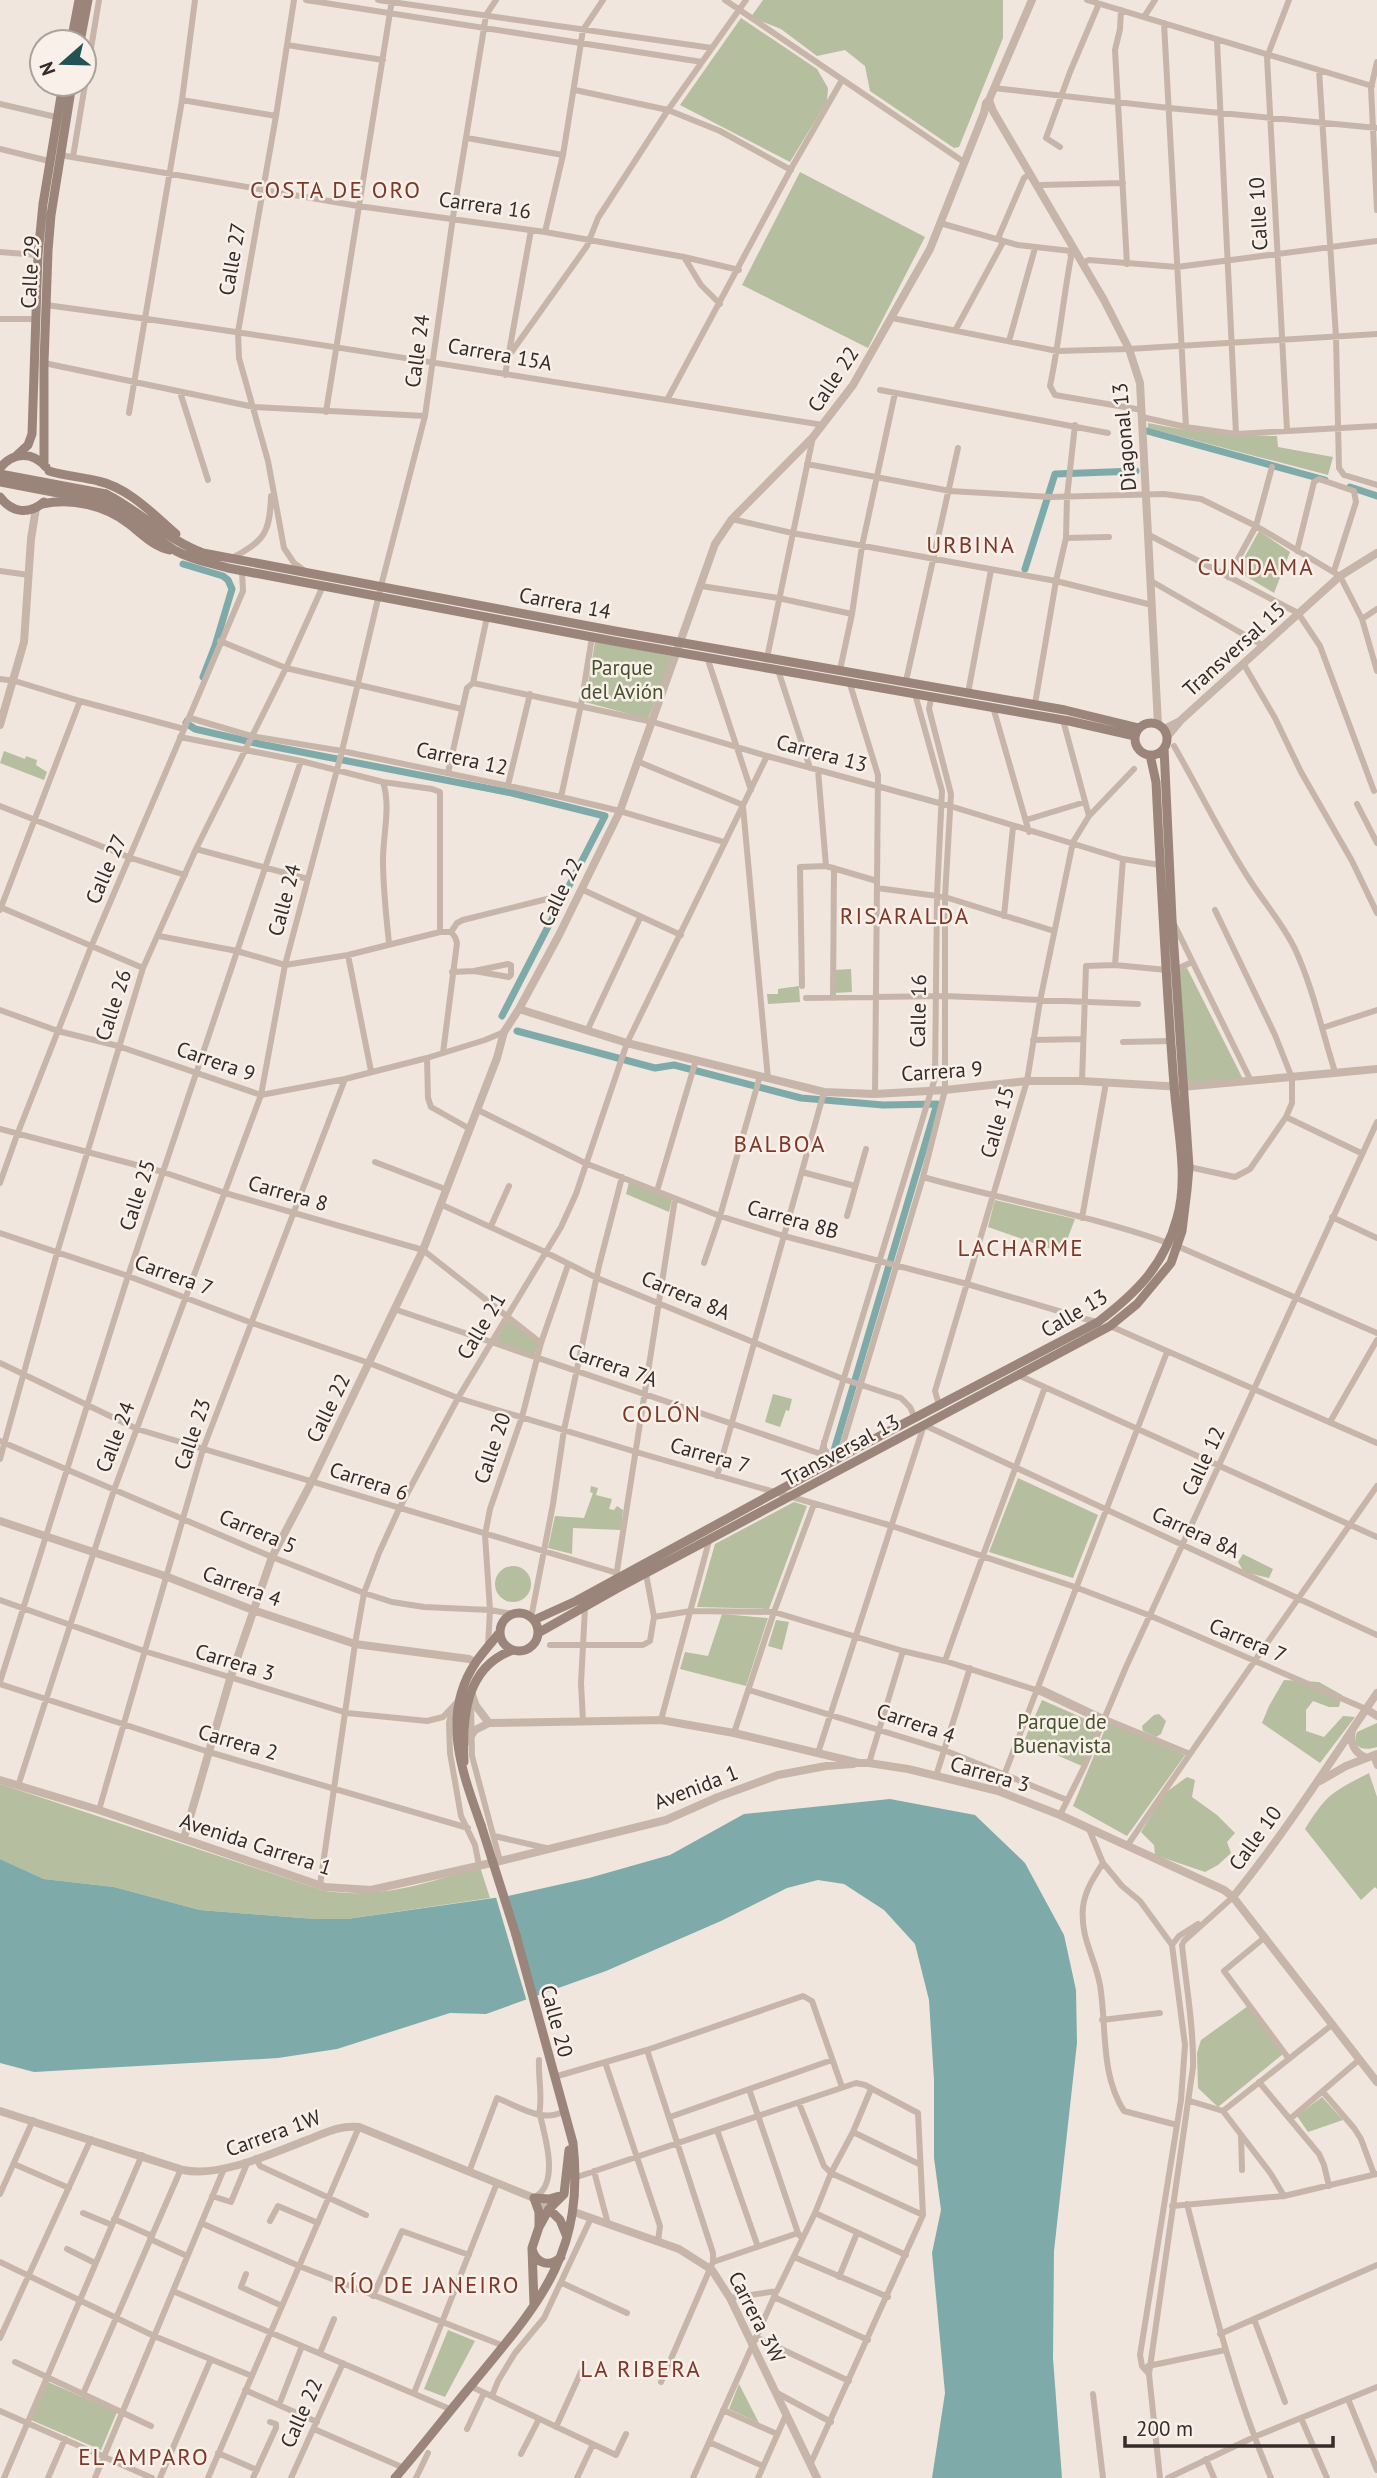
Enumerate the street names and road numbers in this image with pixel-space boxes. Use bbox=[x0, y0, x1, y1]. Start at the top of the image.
street label: Calle 10 bbox=[1243, 177, 1273, 251]
street label: Carrera 16 bbox=[437, 185, 533, 225]
street label: Calle 27 bbox=[212, 220, 252, 298]
street label: Calle 29 bbox=[15, 235, 45, 309]
street label: Calle 24 bbox=[399, 313, 435, 389]
street label: Carrera 15A bbox=[446, 332, 555, 377]
street label: Calle 22 bbox=[801, 341, 865, 417]
street label: Diagonal 13 bbox=[1106, 382, 1142, 492]
street label: Carrera 14 bbox=[517, 581, 613, 625]
street label: Transversal 15 bbox=[1177, 596, 1291, 702]
street label: Carrera 13 bbox=[774, 728, 870, 778]
street label: Carrera 12 bbox=[414, 735, 510, 781]
street label: Calle 27 bbox=[79, 830, 133, 908]
street label: Calle 22 bbox=[532, 853, 588, 931]
street label: Calle 24 bbox=[261, 861, 307, 939]
street label: Calle 26 bbox=[89, 966, 137, 1044]
street label: Calle 16 bbox=[904, 974, 932, 1048]
street label: Carrera 9 bbox=[173, 1035, 259, 1087]
street label: Carrera 9 bbox=[900, 1055, 984, 1087]
street label: Calle 15 bbox=[974, 1083, 1020, 1161]
street label: Calle 25 bbox=[113, 1156, 161, 1234]
street label: Carrera 8 bbox=[245, 1169, 331, 1217]
street label: Carrera 8B bbox=[744, 1193, 842, 1245]
street label: Carrera 7 bbox=[131, 1248, 217, 1302]
street label: Carrera 8A bbox=[638, 1264, 735, 1326]
street label: Calle 13 bbox=[1036, 1283, 1112, 1343]
street label: Calle 21 bbox=[451, 1288, 511, 1364]
street label: Carrera 7A bbox=[565, 1337, 662, 1393]
street label: Calle 22 bbox=[300, 1369, 356, 1447]
street label: Calle 23 bbox=[167, 1395, 217, 1473]
street label: Calle 24 bbox=[89, 1398, 141, 1476]
street label: Transversal 13 bbox=[778, 1408, 904, 1492]
street label: Calle 20 bbox=[467, 1409, 517, 1487]
street label: Calle 12 bbox=[1175, 1422, 1231, 1500]
street label: Carrera 7 bbox=[667, 1431, 753, 1479]
street label: Carrera 6 bbox=[326, 1456, 412, 1506]
street label: Carrera 8A bbox=[1148, 1500, 1245, 1564]
street label: Carrera 5 bbox=[215, 1503, 301, 1559]
street label: Carrera 4 bbox=[199, 1559, 285, 1613]
street label: Carrera 7 bbox=[1205, 1612, 1291, 1668]
street label: Carrera 3 bbox=[192, 1637, 278, 1687]
street label: Carrera 4 bbox=[873, 1697, 959, 1749]
street label: Carrera 2 bbox=[195, 1718, 281, 1766]
street label: Carrera 3 bbox=[947, 1750, 1033, 1798]
street label: Avenida 1 bbox=[650, 1759, 742, 1815]
street label: Calle 10 bbox=[1222, 1800, 1288, 1876]
street label: Avenida Carrera 1 bbox=[177, 1807, 335, 1881]
street label: Calle 20 bbox=[534, 1982, 580, 2060]
street label: Carrera 1W bbox=[222, 2103, 325, 2163]
street label: Carrera 3W bbox=[722, 2267, 792, 2368]
street label: Calle 22 bbox=[274, 2374, 328, 2452]

